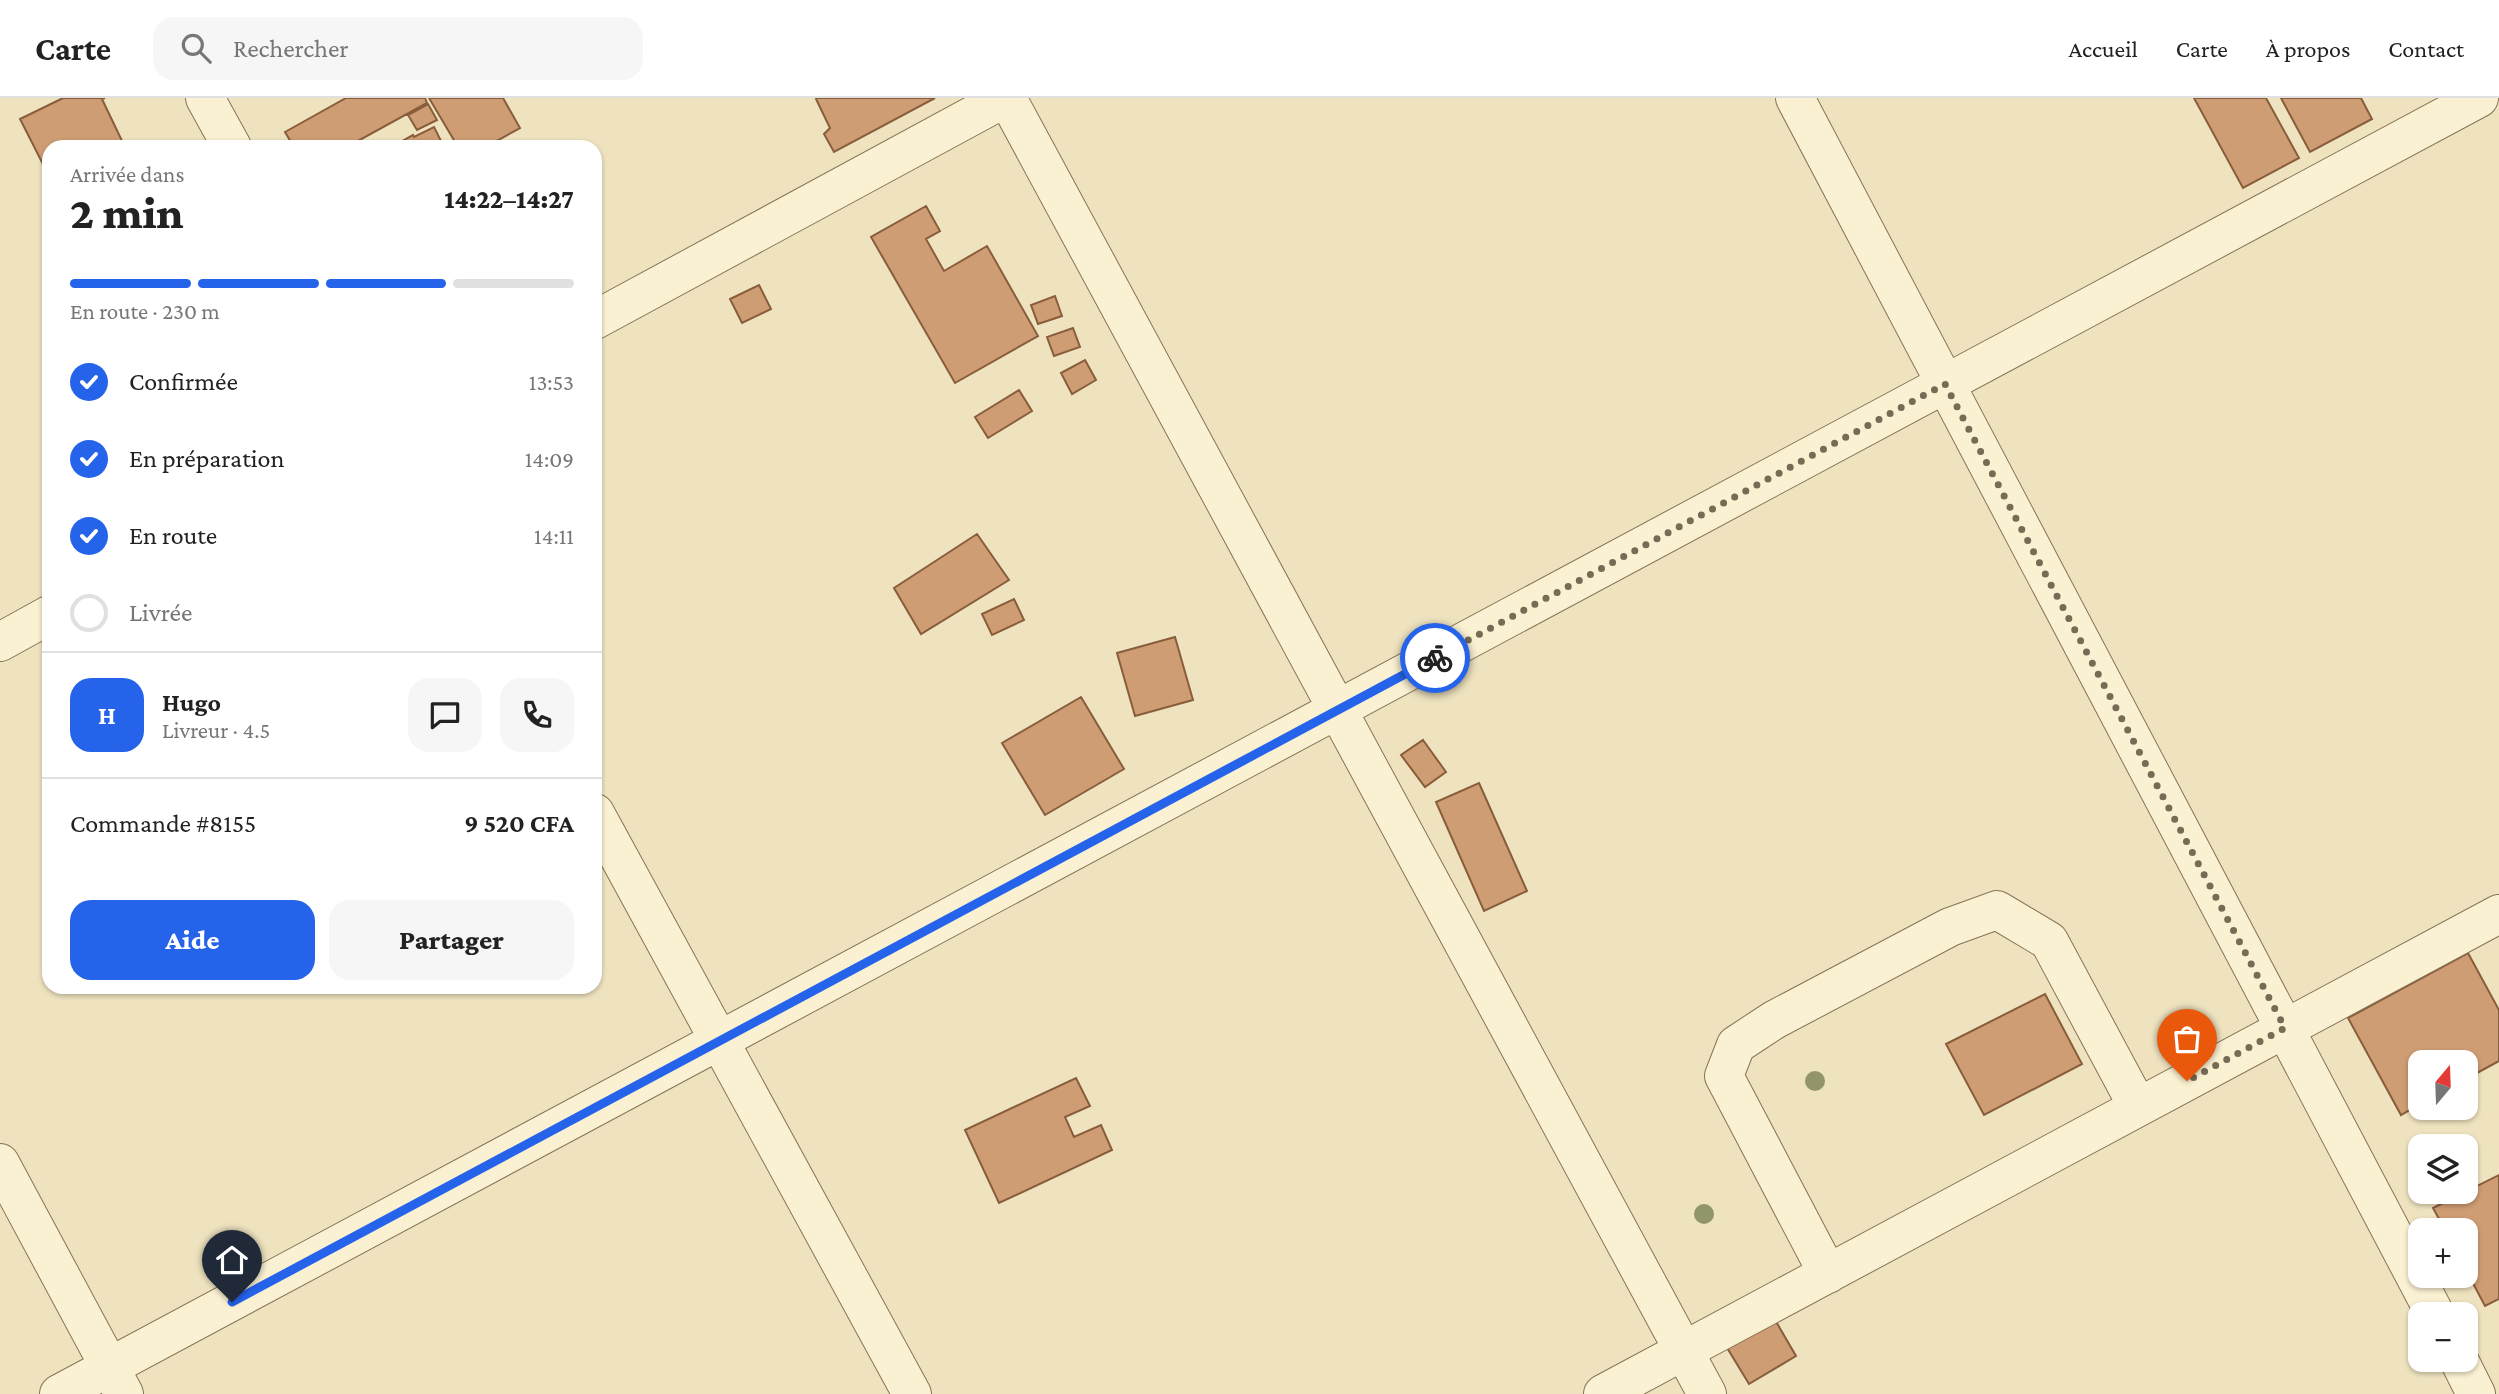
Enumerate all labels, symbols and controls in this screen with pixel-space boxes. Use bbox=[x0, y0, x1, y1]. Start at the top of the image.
search box bbox=[153, 17, 643, 80]
icon: search bbox=[177, 29, 215, 67]
text: Carte bbox=[35, 30, 111, 67]
text: Rechercher bbox=[233, 34, 349, 63]
text: Accueil bbox=[2068, 35, 2138, 62]
text: Carte bbox=[2176, 35, 2228, 62]
text: À propos bbox=[2266, 35, 2350, 62]
text: Contact bbox=[2388, 35, 2464, 62]
text: Arrivée dans bbox=[70, 161, 185, 187]
text: 14:22–14:27 bbox=[444, 185, 574, 214]
text: 2 min bbox=[70, 187, 184, 238]
text: En route · 230 m bbox=[70, 298, 220, 324]
icon: check bbox=[70, 363, 108, 401]
text: Confirmée bbox=[129, 367, 238, 396]
text: 13:53 bbox=[529, 369, 574, 395]
icon: check bbox=[70, 440, 108, 478]
text: En préparation bbox=[129, 444, 284, 473]
text: 14:09 bbox=[525, 446, 574, 472]
icon: check bbox=[70, 517, 108, 555]
text: En route bbox=[129, 521, 217, 550]
text: 14:11 bbox=[534, 523, 574, 549]
text: Livrée bbox=[129, 598, 192, 627]
courier bbox=[1400, 623, 1470, 693]
icon: bike bbox=[1416, 639, 1454, 677]
button: chat bbox=[408, 678, 482, 752]
button: phone bbox=[500, 678, 574, 752]
text: Hugo bbox=[162, 688, 221, 717]
text: H bbox=[98, 701, 116, 730]
text: Livreur · 4.5 bbox=[162, 717, 270, 743]
text: Commande #8155 bbox=[70, 809, 256, 838]
text: 9 520 CFA bbox=[464, 809, 574, 838]
button: Aide bbox=[70, 900, 315, 980]
button: Partager bbox=[329, 900, 574, 980]
pin bbox=[2157, 1009, 2217, 1081]
icon: bag bbox=[2168, 1020, 2206, 1058]
north arrow bbox=[2408, 1050, 2478, 1120]
map controls bbox=[2408, 1050, 2478, 1372]
button: layers bbox=[2408, 1134, 2478, 1204]
button: + bbox=[2408, 1218, 2478, 1288]
pin bbox=[202, 1230, 262, 1302]
icon: home bbox=[213, 1241, 251, 1279]
button: − bbox=[2408, 1302, 2478, 1372]

